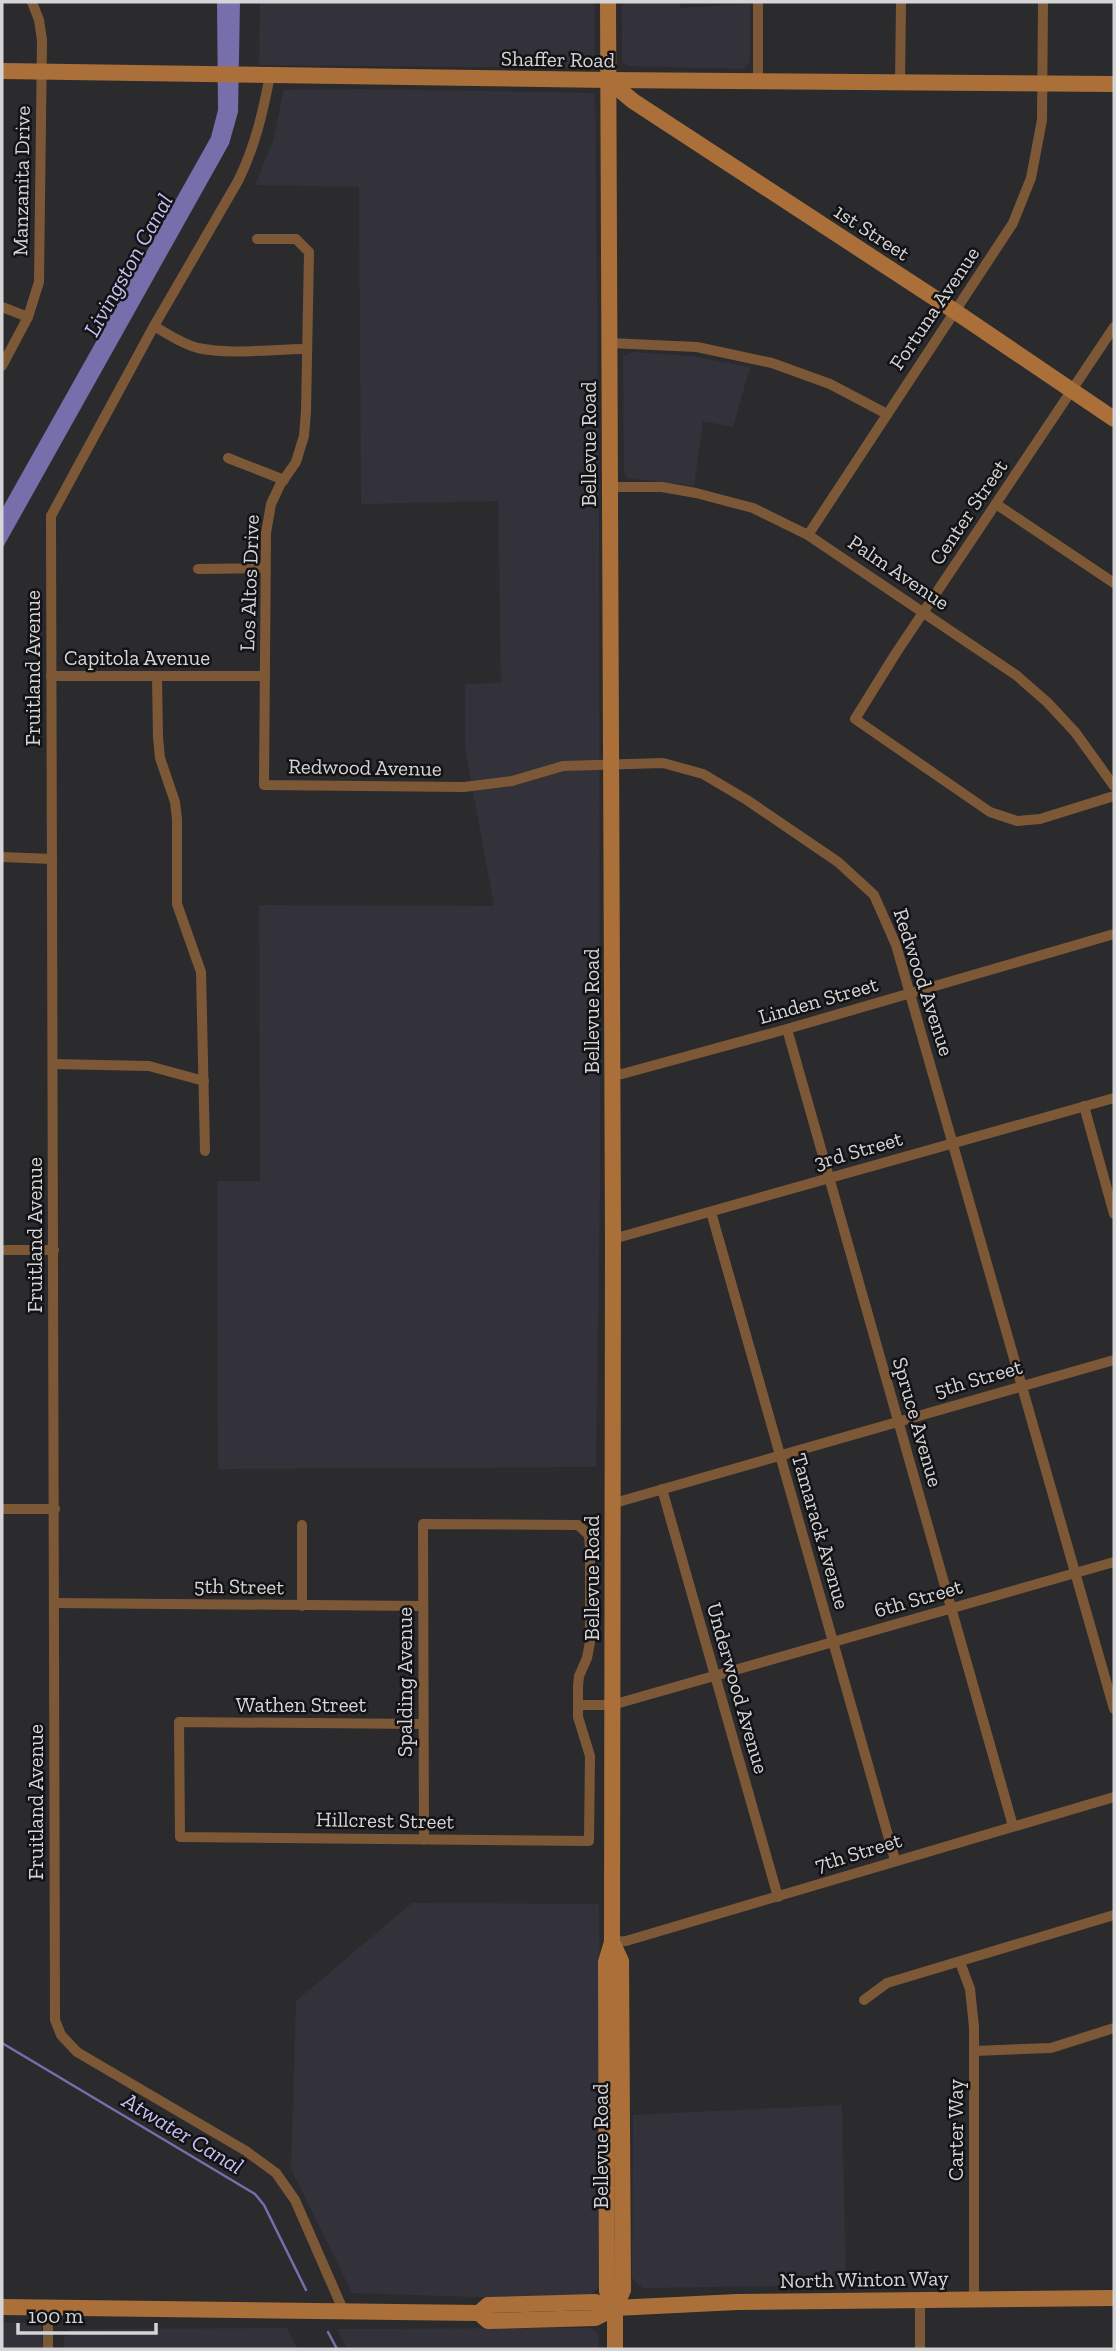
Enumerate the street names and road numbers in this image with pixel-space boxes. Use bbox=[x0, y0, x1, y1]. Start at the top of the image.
street label: Shaffer Road bbox=[501, 46, 616, 73]
street label: Manzanita Drive bbox=[7, 105, 35, 256]
street label: 1st Street bbox=[829, 198, 915, 266]
street label: Fortuna Avenue bbox=[884, 242, 985, 374]
street label: Bellevue Road bbox=[576, 381, 601, 507]
street label: Center Street bbox=[924, 454, 1013, 569]
street label: Los Altos Drive bbox=[234, 514, 264, 652]
street label: Palm Avenue bbox=[844, 529, 954, 615]
street label: Fruitland Avenue bbox=[20, 590, 45, 746]
street label: Capitola Avenue bbox=[64, 645, 210, 670]
street label: Redwood Avenue bbox=[288, 753, 442, 781]
street label: Redwood Avenue bbox=[888, 905, 960, 1059]
street label: Bellevue Road bbox=[579, 948, 604, 1074]
street label: Linden Street bbox=[755, 971, 881, 1029]
street label: 3rd Street bbox=[811, 1125, 905, 1175]
street label: Fruitland Avenue bbox=[22, 1157, 47, 1313]
street label: 5th Street bbox=[931, 1353, 1025, 1402]
street label: Spruce Avenue bbox=[888, 1354, 948, 1490]
street label: Tamarack Avenue bbox=[787, 1450, 855, 1612]
street label: Bellevue Road bbox=[579, 1515, 604, 1641]
street label: 5th Street bbox=[194, 1573, 285, 1599]
street label: 6th Street bbox=[871, 1573, 965, 1623]
street label: Underwood Avenue bbox=[702, 1600, 774, 1776]
street label: Spalding Avenue bbox=[392, 1607, 417, 1757]
street label: Wathen Street bbox=[236, 1692, 366, 1717]
street label: Fruitland Avenue bbox=[23, 1724, 48, 1880]
street label: Hillcrest Street bbox=[316, 1806, 455, 1834]
street label: 7th Street bbox=[812, 1827, 905, 1877]
street label: Carter Way bbox=[943, 2079, 968, 2181]
street label: Bellevue Road bbox=[588, 2083, 613, 2209]
street label: North Winton Way bbox=[779, 2265, 949, 2293]

